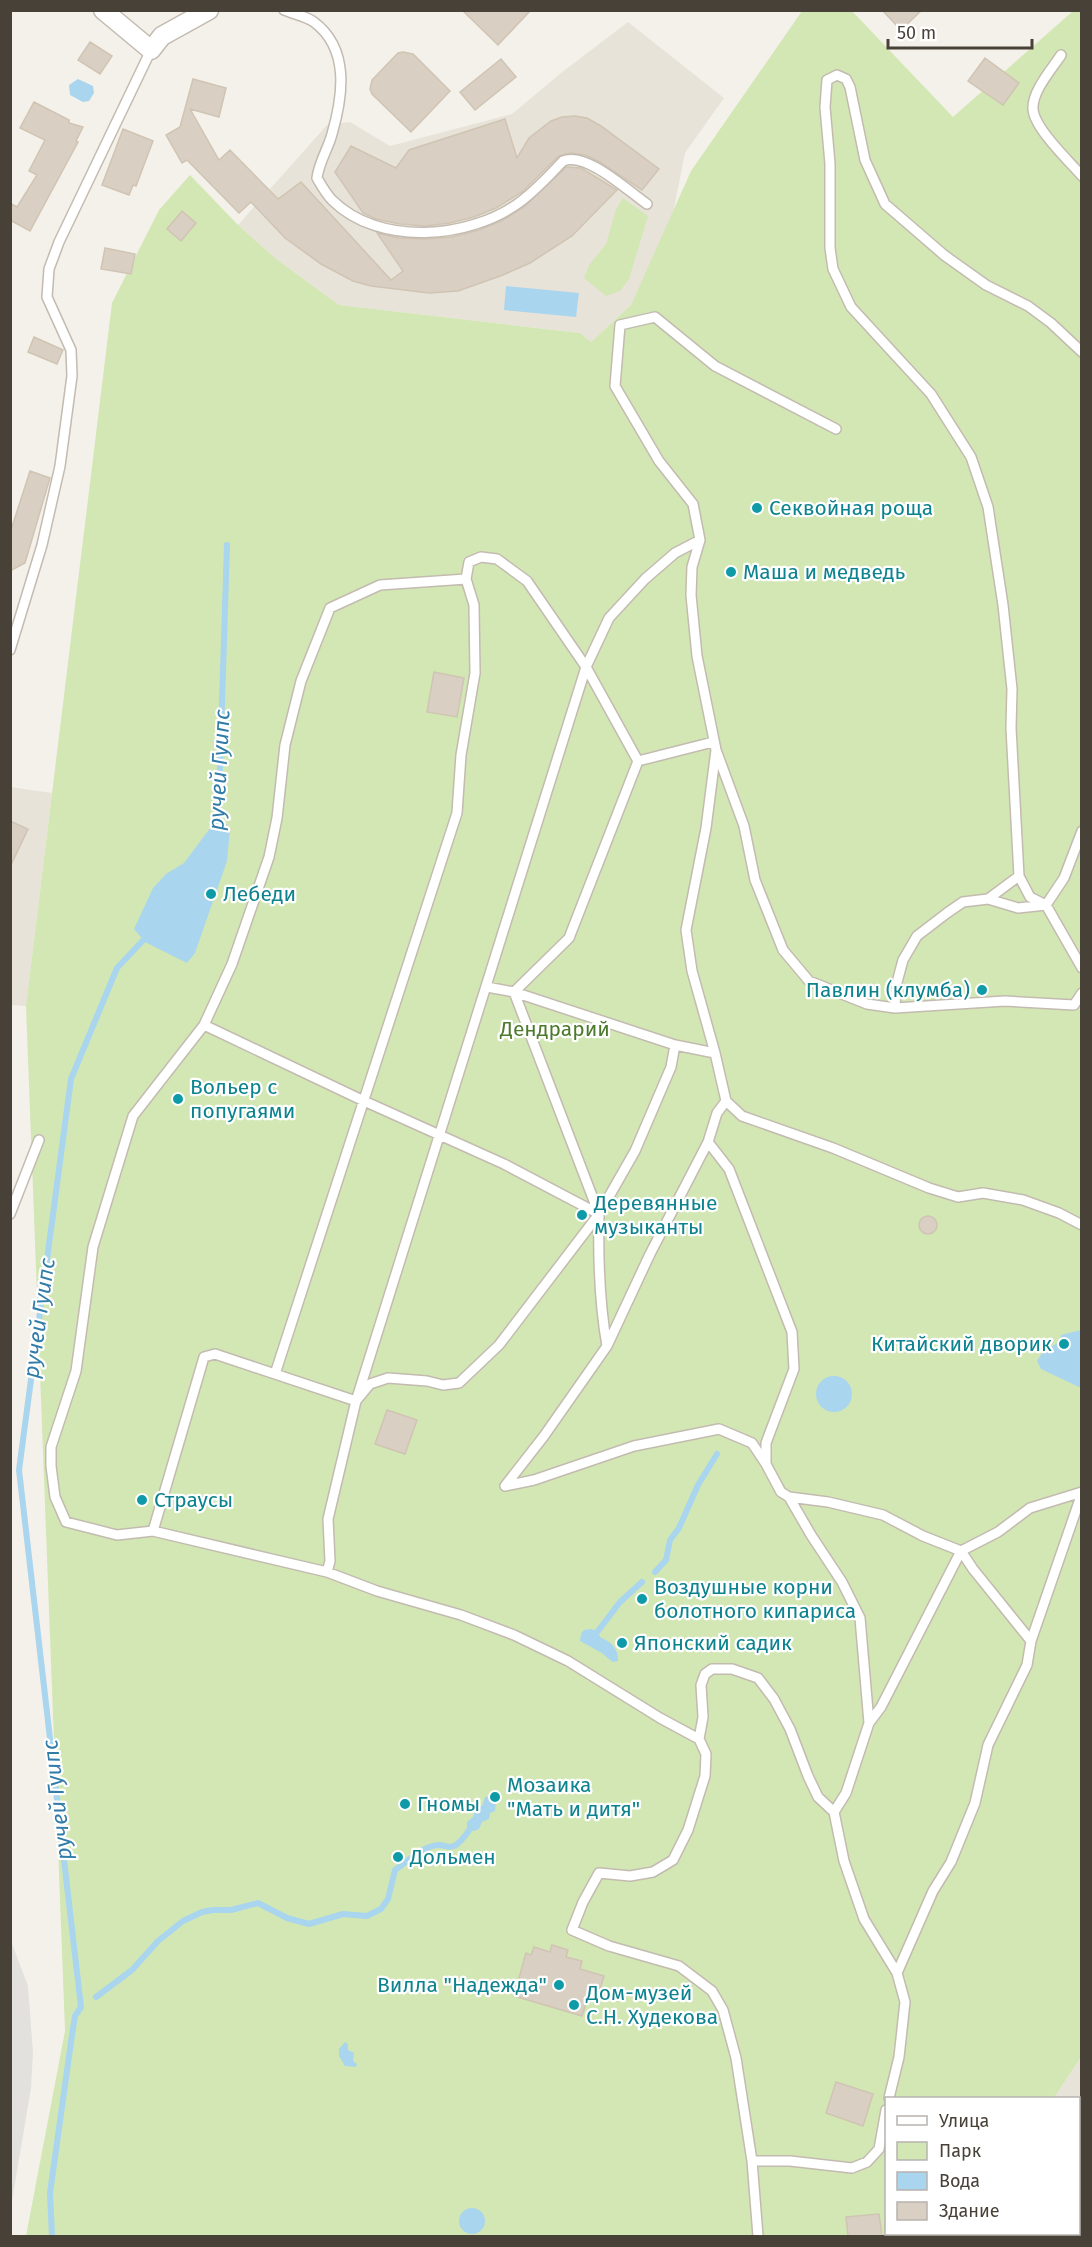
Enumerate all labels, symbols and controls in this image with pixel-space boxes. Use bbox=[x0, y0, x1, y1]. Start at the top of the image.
scale bar bbox=[888, 12, 1032, 50]
text: 50 m bbox=[897, 22, 936, 44]
place label: Секвойная роща bbox=[769, 495, 933, 521]
marker: Секвойная роща bbox=[750, 501, 764, 515]
place label: Маша и медведь bbox=[743, 559, 905, 585]
marker: Маша и медведь bbox=[724, 565, 738, 579]
water label: ручей Гуипс bbox=[202, 708, 236, 831]
place label: Лебеди bbox=[223, 881, 296, 907]
marker: Лебеди bbox=[204, 887, 218, 901]
place label: Павлин (клумба) bbox=[806, 977, 970, 1003]
marker: Павлин (клумба) bbox=[975, 983, 989, 997]
park label: Дендрарий bbox=[499, 1016, 610, 1042]
place label: Вольер с попугаями bbox=[190, 1074, 295, 1124]
marker: Вольер с попугаями bbox=[171, 1092, 185, 1106]
place label: Деревянные музыканты bbox=[593, 1190, 717, 1240]
marker: Деревянные музыканты bbox=[575, 1208, 589, 1222]
water label: ручей Гуипс bbox=[17, 1256, 61, 1380]
place label: Китайский дворик bbox=[871, 1331, 1052, 1357]
marker: Китайский дворик bbox=[1057, 1337, 1071, 1351]
place label: Страусы bbox=[154, 1487, 233, 1513]
marker: Страусы bbox=[135, 1493, 149, 1507]
place label: Воздушные корни болотного кипариса bbox=[654, 1574, 856, 1624]
marker: Воздушные корни болотного кипариса bbox=[635, 1592, 649, 1606]
place label: Японский садик bbox=[634, 1630, 792, 1656]
marker: Японский садик bbox=[615, 1636, 629, 1650]
water label: ручей Гуипс bbox=[36, 1738, 78, 1862]
place label: Мозаика "Мать и дитя" bbox=[507, 1772, 640, 1822]
marker: Мозаика "Мать и дитя" bbox=[488, 1790, 502, 1804]
place label: Гномы bbox=[417, 1791, 480, 1817]
marker: Гномы bbox=[398, 1797, 412, 1811]
place label: Дольмен bbox=[409, 1844, 496, 1870]
marker: Дольмен bbox=[391, 1850, 405, 1864]
place label: Вилла "Надежда" bbox=[377, 1972, 547, 1998]
marker: Вилла "Надежда" bbox=[552, 1978, 566, 1992]
place label: Дом-музей С.Н. Худекова bbox=[585, 1980, 718, 2030]
marker: Дом-музей С.Н. Худекова bbox=[567, 1998, 581, 2012]
legend bbox=[885, 2097, 1080, 2235]
text: Улица bbox=[939, 2110, 989, 2132]
text: Парк bbox=[939, 2140, 982, 2162]
text: Вода bbox=[939, 2170, 980, 2192]
text: Здание bbox=[939, 2200, 1000, 2222]

